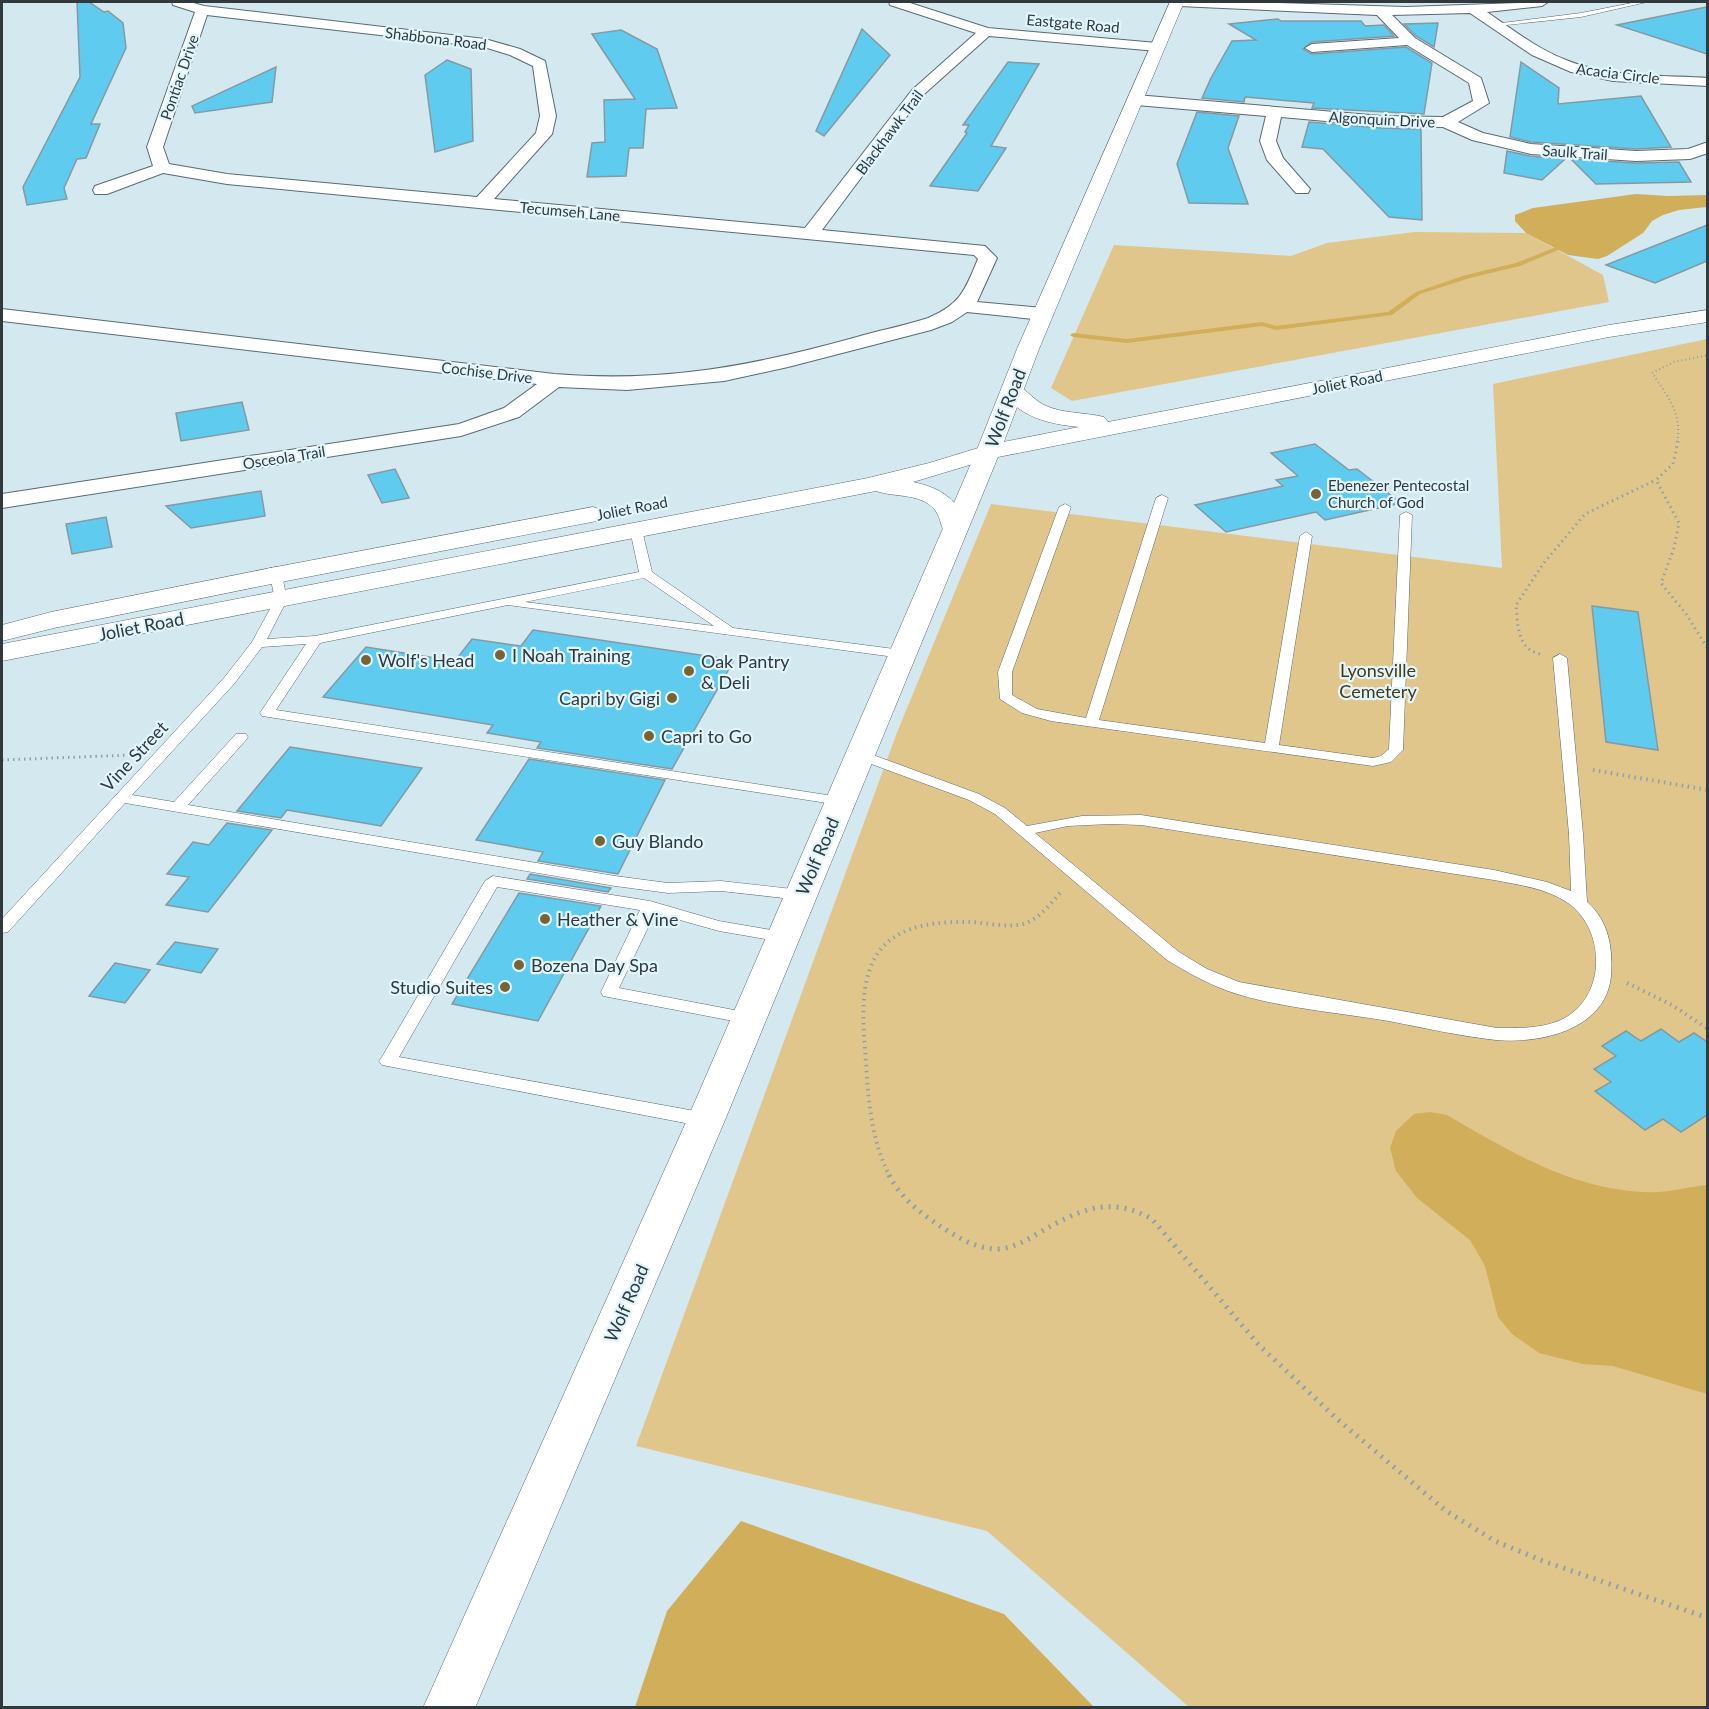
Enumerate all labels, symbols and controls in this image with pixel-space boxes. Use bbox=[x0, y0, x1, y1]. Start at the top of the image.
street label: Eastgate Road bbox=[1026, 10, 1120, 36]
street label: Shabbona Road bbox=[384, 23, 488, 53]
street label: Pontiac Drive bbox=[156, 32, 202, 122]
street label: Acacia Circle bbox=[1575, 59, 1661, 87]
street label: Blackhawk Trail bbox=[851, 86, 927, 178]
street label: Algonquin Drive bbox=[1328, 107, 1436, 131]
street label: Saulk Trail bbox=[1542, 141, 1608, 163]
street label: Tecumseh Lane bbox=[519, 198, 621, 224]
street label: Cochise Drive bbox=[440, 357, 534, 387]
street label: Wolf Road bbox=[980, 366, 1030, 450]
street label: Joliet Road bbox=[1310, 366, 1384, 398]
street label: Osceola Trail bbox=[241, 442, 327, 472]
place label: Ebenezer Pentecostal Church of God bbox=[1328, 476, 1469, 511]
marker: Ebenezer Pentecostal Church of God bbox=[1309, 487, 1323, 501]
street label: Joliet Road bbox=[595, 492, 669, 524]
street label: Joliet Road bbox=[96, 607, 186, 645]
place label: I Noah Training bbox=[512, 644, 630, 666]
marker: I Noah Training bbox=[493, 648, 507, 662]
place label: Wolf's Head bbox=[378, 649, 474, 671]
place label: Oak Pantry & Deli bbox=[701, 650, 790, 693]
marker: Wolf's Head bbox=[359, 653, 373, 667]
park label: Lyonsville Cemetery bbox=[1339, 659, 1417, 702]
marker: Oak Pantry & Deli bbox=[682, 664, 696, 678]
place label: Capri by Gigi bbox=[559, 687, 660, 709]
marker: Capri by Gigi bbox=[665, 691, 679, 705]
street label: Vine Street bbox=[96, 716, 172, 796]
place label: Capri to Go bbox=[661, 725, 752, 747]
marker: Capri to Go bbox=[642, 729, 656, 743]
street label: Wolf Road bbox=[791, 814, 843, 898]
place label: Guy Blando bbox=[612, 830, 703, 852]
marker: Guy Blando bbox=[593, 834, 607, 848]
place label: Heather & Vine bbox=[557, 908, 678, 930]
marker: Heather & Vine bbox=[538, 912, 552, 926]
place label: Bozena Day Spa bbox=[531, 954, 658, 976]
marker: Bozena Day Spa bbox=[512, 958, 526, 972]
place label: Studio Suites bbox=[390, 976, 493, 998]
marker: Studio Suites bbox=[498, 980, 512, 994]
street label: Wolf Road bbox=[599, 1261, 653, 1345]

